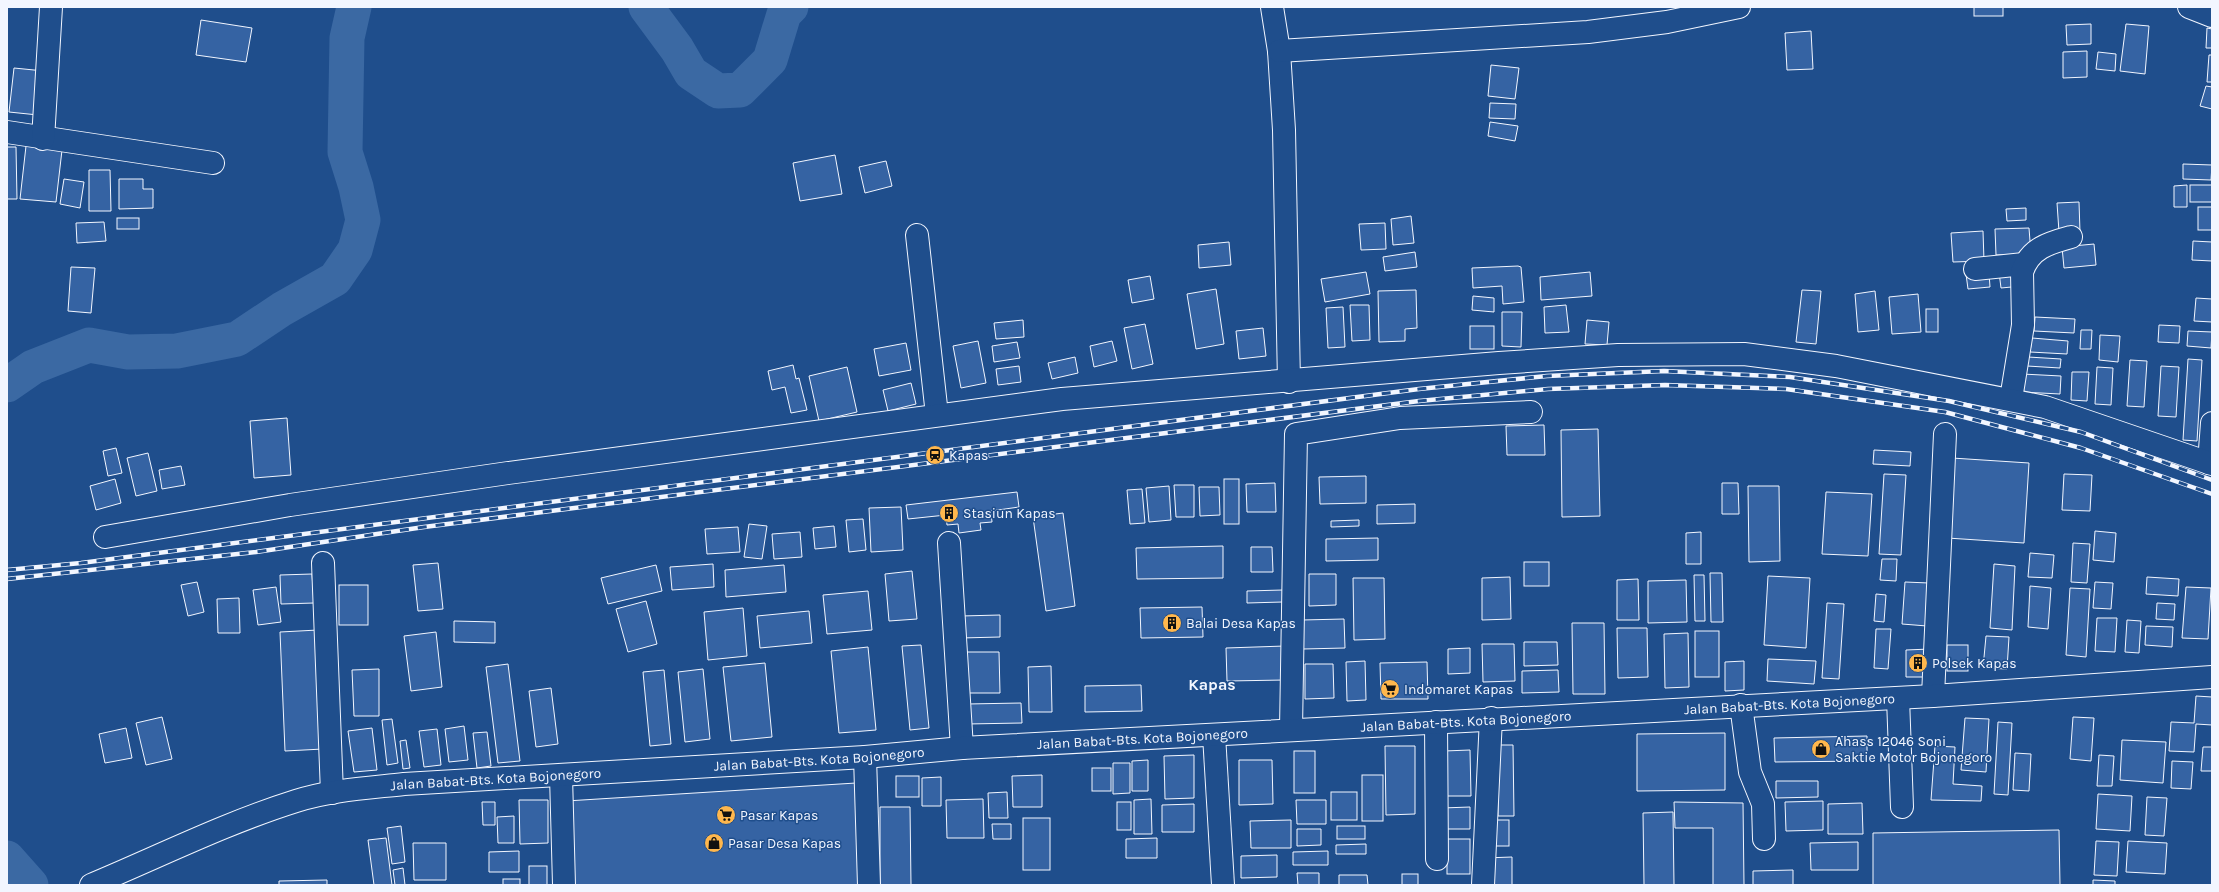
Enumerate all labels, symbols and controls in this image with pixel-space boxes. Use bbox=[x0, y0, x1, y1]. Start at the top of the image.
station icon: Kapas bbox=[924, 444, 946, 466]
place label: Kapas bbox=[949, 447, 988, 464]
building icon: Stasiun Kapas bbox=[938, 502, 960, 524]
place label: Stasiun Kapas bbox=[963, 505, 1056, 522]
building icon: Balai Desa Kapas bbox=[1161, 612, 1183, 634]
place label: Balai Desa Kapas bbox=[1186, 615, 1296, 632]
building icon: Polsek Kapas bbox=[1907, 652, 1929, 674]
place label: Polsek Kapas bbox=[1932, 655, 2017, 672]
district label: Kapas bbox=[1188, 675, 1236, 694]
supermarket icon: Indomaret Kapas bbox=[1379, 678, 1401, 700]
place label: Indomaret Kapas bbox=[1404, 681, 1513, 698]
street label: Jalan Babat-Bts. Kota Bojonegoro bbox=[1683, 690, 1895, 718]
street label: Jalan Babat-Bts. Kota Bojonegoro bbox=[1360, 707, 1572, 736]
street label: Jalan Babat-Bts. Kota Bojonegoro bbox=[1036, 725, 1248, 753]
place label: Ahass 12046 Soni Saktie Motor Bojonegoro bbox=[1835, 733, 1992, 766]
shop icon: Ahass 12046 Soni Saktie Motor Bojonegoro bbox=[1810, 738, 1832, 760]
street label: Jalan Babat-Bts. Kota Bojonegoro bbox=[713, 744, 925, 775]
street label: Jalan Babat-Bts. Kota Bojonegoro bbox=[390, 764, 602, 794]
supermarket icon: Pasar Kapas bbox=[715, 804, 737, 826]
place label: Pasar Kapas bbox=[740, 807, 818, 824]
shop icon: Pasar Desa Kapas bbox=[703, 832, 725, 854]
place label: Pasar Desa Kapas bbox=[728, 835, 841, 852]

